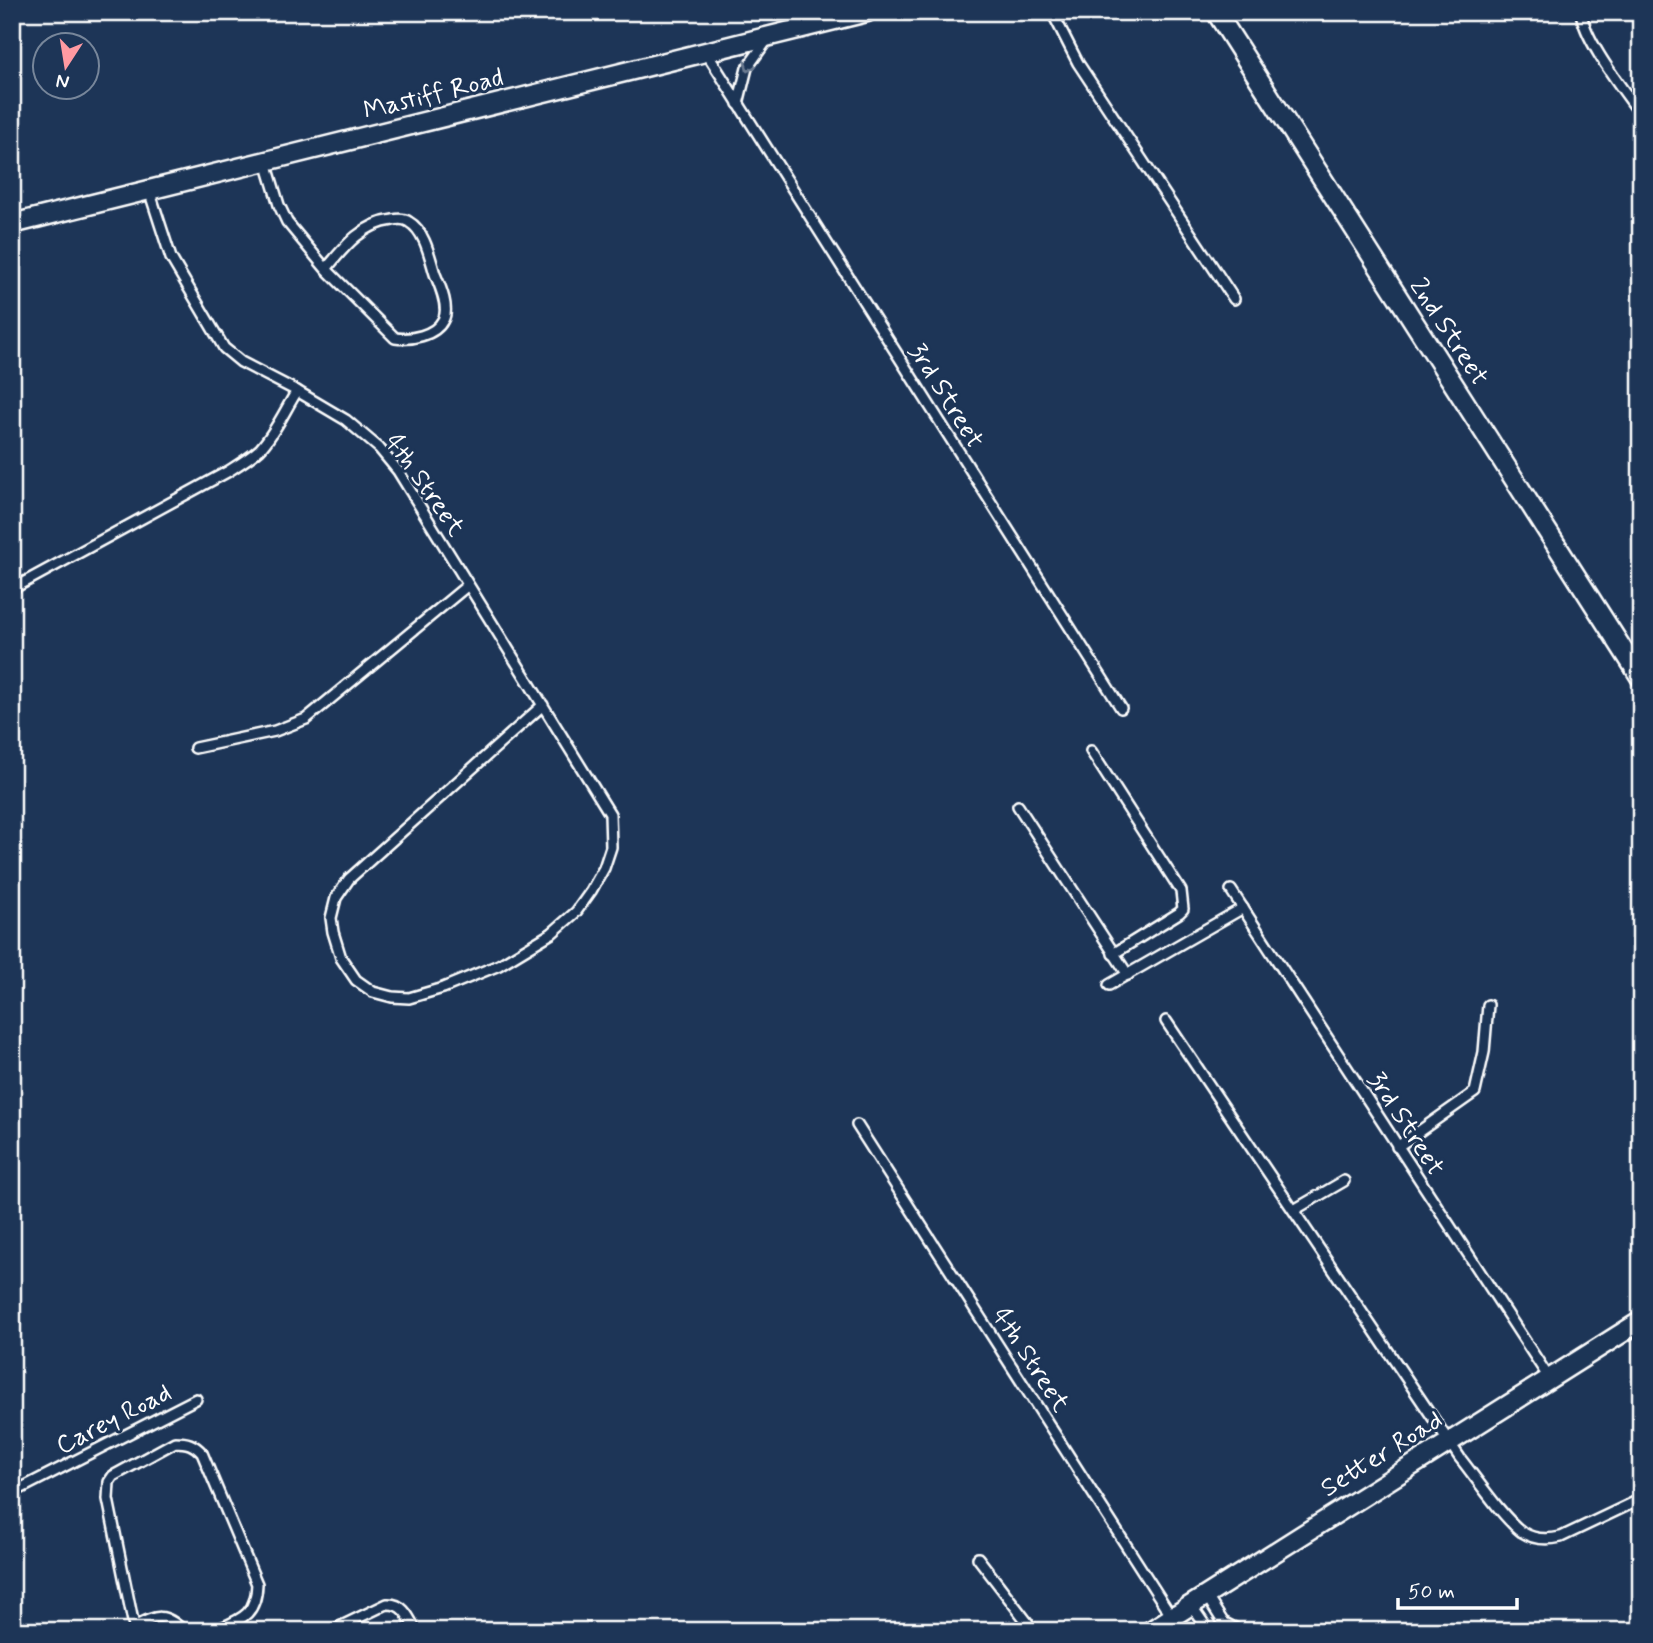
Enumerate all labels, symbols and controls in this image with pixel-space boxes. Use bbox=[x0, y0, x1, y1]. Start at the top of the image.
north arrow bbox=[32, 32, 102, 102]
one-way arrow bbox=[743, 60, 757, 73]
street label: Mastiff Road bbox=[360, 61, 507, 129]
text: N bbox=[54, 68, 72, 95]
street label: 2nd Street bbox=[1401, 272, 1496, 392]
street label: 3rd Street bbox=[900, 337, 991, 455]
street label: 4th Street bbox=[376, 427, 472, 543]
street label: 3rd Street bbox=[1359, 1065, 1452, 1183]
street label: 4th Street bbox=[984, 1301, 1077, 1419]
street label: Carey Road bbox=[50, 1376, 177, 1463]
street label: Setter Road bbox=[1315, 1404, 1450, 1506]
scale bar bbox=[1398, 1566, 1516, 1610]
text: 50 m bbox=[1408, 1578, 1455, 1606]

